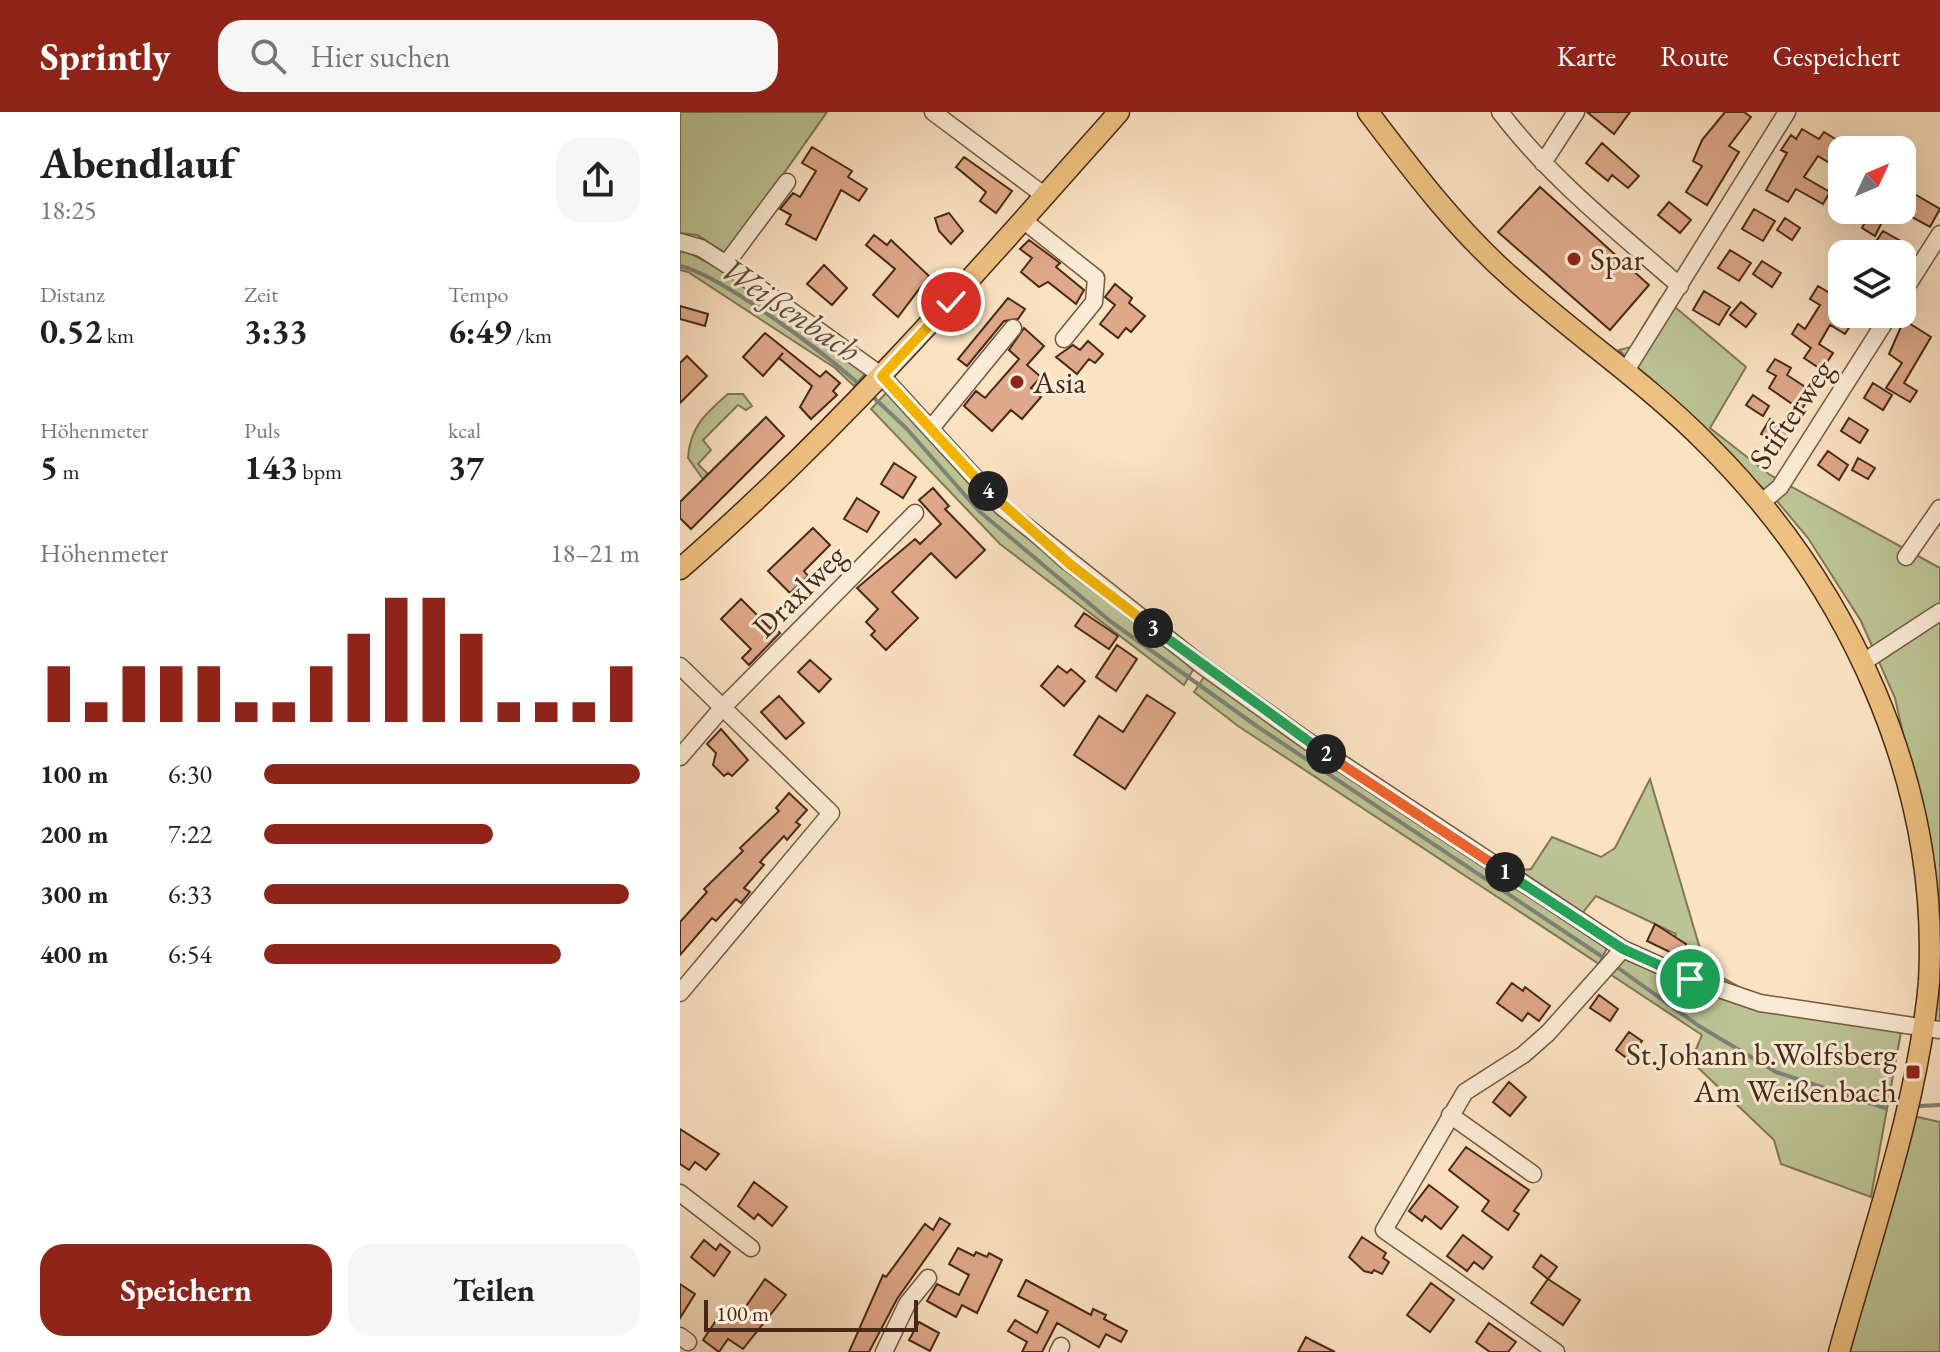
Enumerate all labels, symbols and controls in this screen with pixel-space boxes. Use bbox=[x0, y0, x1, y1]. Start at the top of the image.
search box bbox=[218, 20, 778, 92]
text: Sprintly bbox=[40, 32, 170, 81]
icon: search bbox=[246, 34, 290, 78]
text: Hier suchen bbox=[310, 37, 451, 76]
text: Karte bbox=[1557, 38, 1616, 74]
text: Route bbox=[1660, 38, 1728, 74]
text: Gespeichert bbox=[1772, 38, 1900, 74]
text: Abendlauf bbox=[40, 134, 235, 191]
north arrow bbox=[1828, 136, 1916, 224]
map controls bbox=[1828, 136, 1916, 328]
button: share bbox=[556, 138, 640, 222]
text: 18:25 bbox=[40, 193, 96, 227]
place label: Spar bbox=[1590, 238, 1645, 280]
button: layers bbox=[1828, 240, 1916, 328]
water label: Weißenbach bbox=[713, 246, 870, 372]
marker: Spar bbox=[1565, 250, 1583, 268]
pin bbox=[917, 268, 985, 336]
text: Distanz bbox=[40, 280, 105, 309]
text: Zeit bbox=[244, 280, 278, 309]
text: Tempo bbox=[448, 280, 508, 309]
icon: check bbox=[929, 280, 973, 324]
text: 0.52 bbox=[40, 309, 102, 353]
text: 3:33 bbox=[244, 309, 308, 353]
text: 6:49 bbox=[448, 309, 512, 353]
text: km bbox=[102, 321, 134, 350]
text: /km bbox=[512, 321, 552, 350]
street label: Stifterweg bbox=[1739, 350, 1844, 477]
place label: Asia bbox=[1032, 361, 1086, 403]
marker: Asia bbox=[1008, 373, 1026, 391]
text: Höhenmeter bbox=[40, 416, 148, 445]
text: Puls bbox=[244, 416, 280, 445]
text: kcal bbox=[448, 416, 481, 445]
text: 5 bbox=[40, 445, 58, 489]
text: 143 bbox=[244, 445, 298, 489]
text: 37 bbox=[448, 445, 484, 489]
text: m bbox=[58, 457, 80, 486]
text: bpm bbox=[298, 457, 342, 486]
pin: 4 bbox=[968, 471, 1008, 511]
text: 4 bbox=[982, 476, 994, 505]
street label: Draxlweg bbox=[743, 534, 856, 647]
text: Höhenmeter bbox=[40, 536, 168, 570]
text: 18–21 m bbox=[550, 536, 640, 570]
pin: 3 bbox=[1133, 608, 1173, 648]
text: 3 bbox=[1147, 613, 1159, 642]
pin: 2 bbox=[1306, 734, 1346, 774]
text: 2 bbox=[1320, 739, 1332, 768]
text: 100 m bbox=[40, 757, 108, 791]
text: 6:30 bbox=[168, 757, 212, 791]
text: 200 m bbox=[40, 817, 108, 851]
text: 7:22 bbox=[168, 817, 212, 851]
pin: 1 bbox=[1485, 852, 1525, 892]
text: 1 bbox=[1499, 857, 1511, 886]
text: 300 m bbox=[40, 877, 108, 911]
text: 6:33 bbox=[168, 877, 212, 911]
text: 400 m bbox=[40, 937, 108, 971]
text: 6:54 bbox=[168, 937, 212, 971]
pin bbox=[1656, 945, 1724, 1013]
icon: arrive bbox=[1668, 957, 1712, 1001]
place label: St.Johann b.Wolfsberg Am Weißenbach bbox=[1626, 1033, 1898, 1112]
marker: St.Johann b.Wolfsberg Am Weißenbach bbox=[1904, 1063, 1922, 1081]
button: Speichern bbox=[40, 1244, 332, 1336]
button: Teilen bbox=[348, 1244, 640, 1336]
scale bar bbox=[704, 1296, 918, 1332]
text: 100 m bbox=[716, 1299, 769, 1328]

